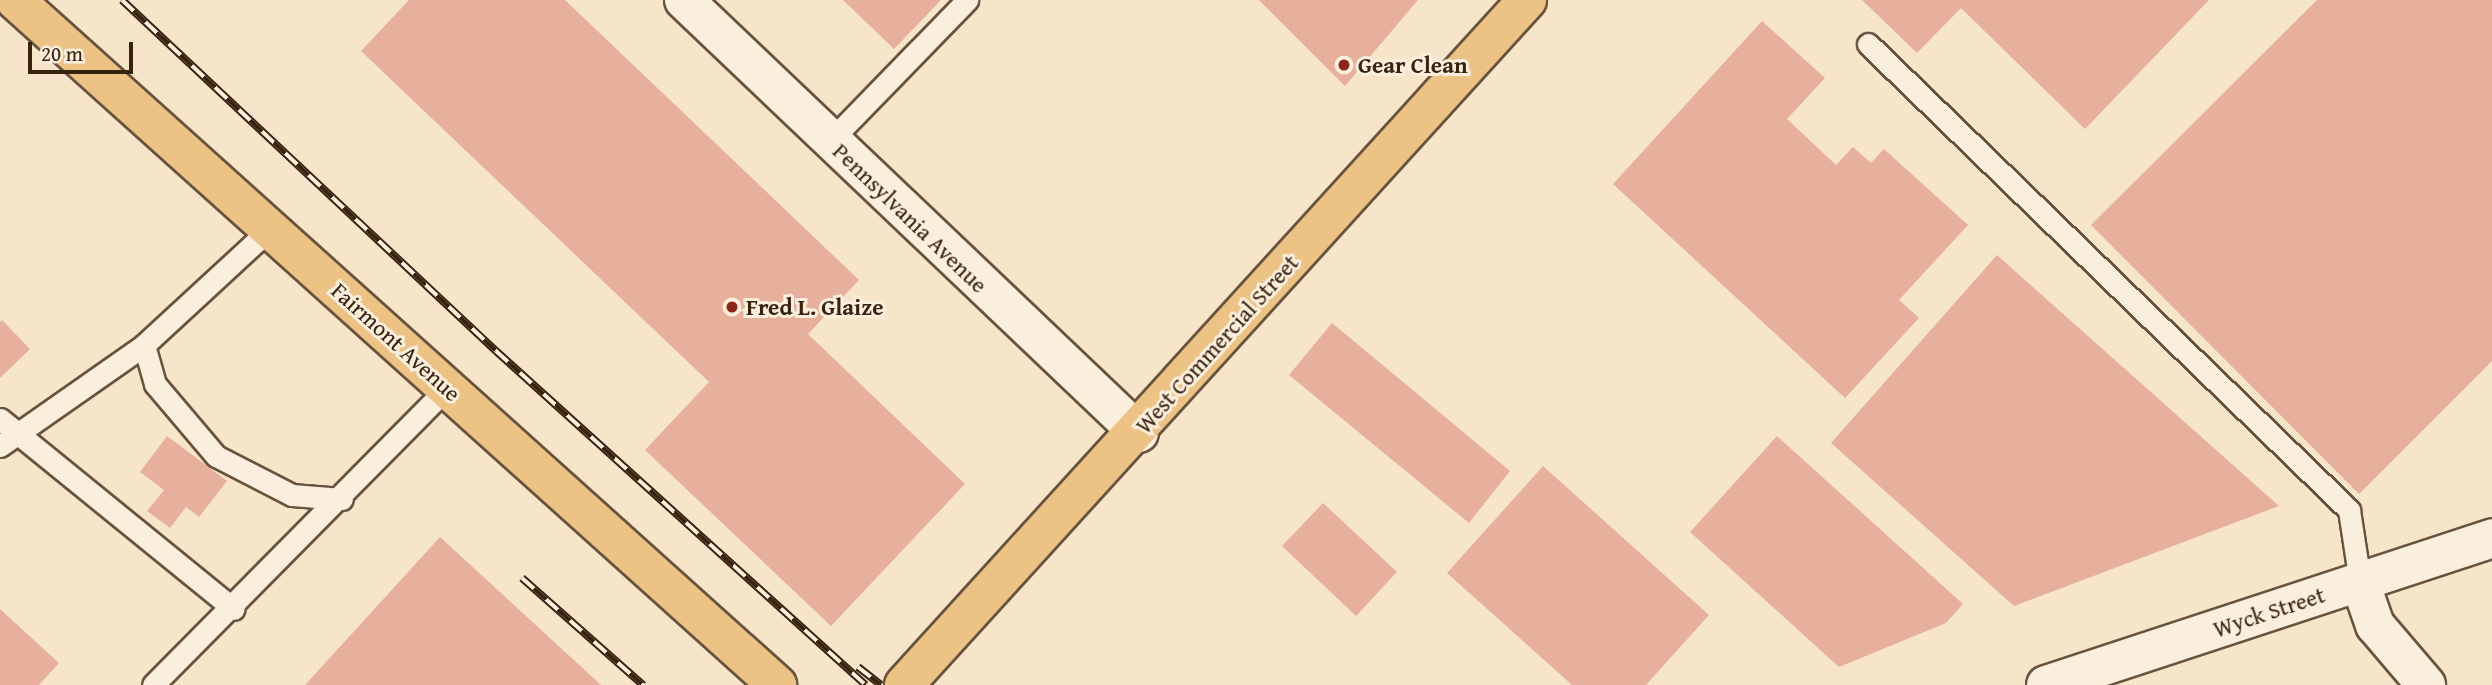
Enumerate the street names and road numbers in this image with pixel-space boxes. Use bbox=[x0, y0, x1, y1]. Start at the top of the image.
street label: Pennsylvania Avenue bbox=[827, 137, 993, 299]
street label: West Commercial Street bbox=[1130, 249, 1304, 439]
street label: Fairmont Avenue bbox=[326, 277, 466, 407]
street label: Wyck Street bbox=[2210, 581, 2328, 643]

